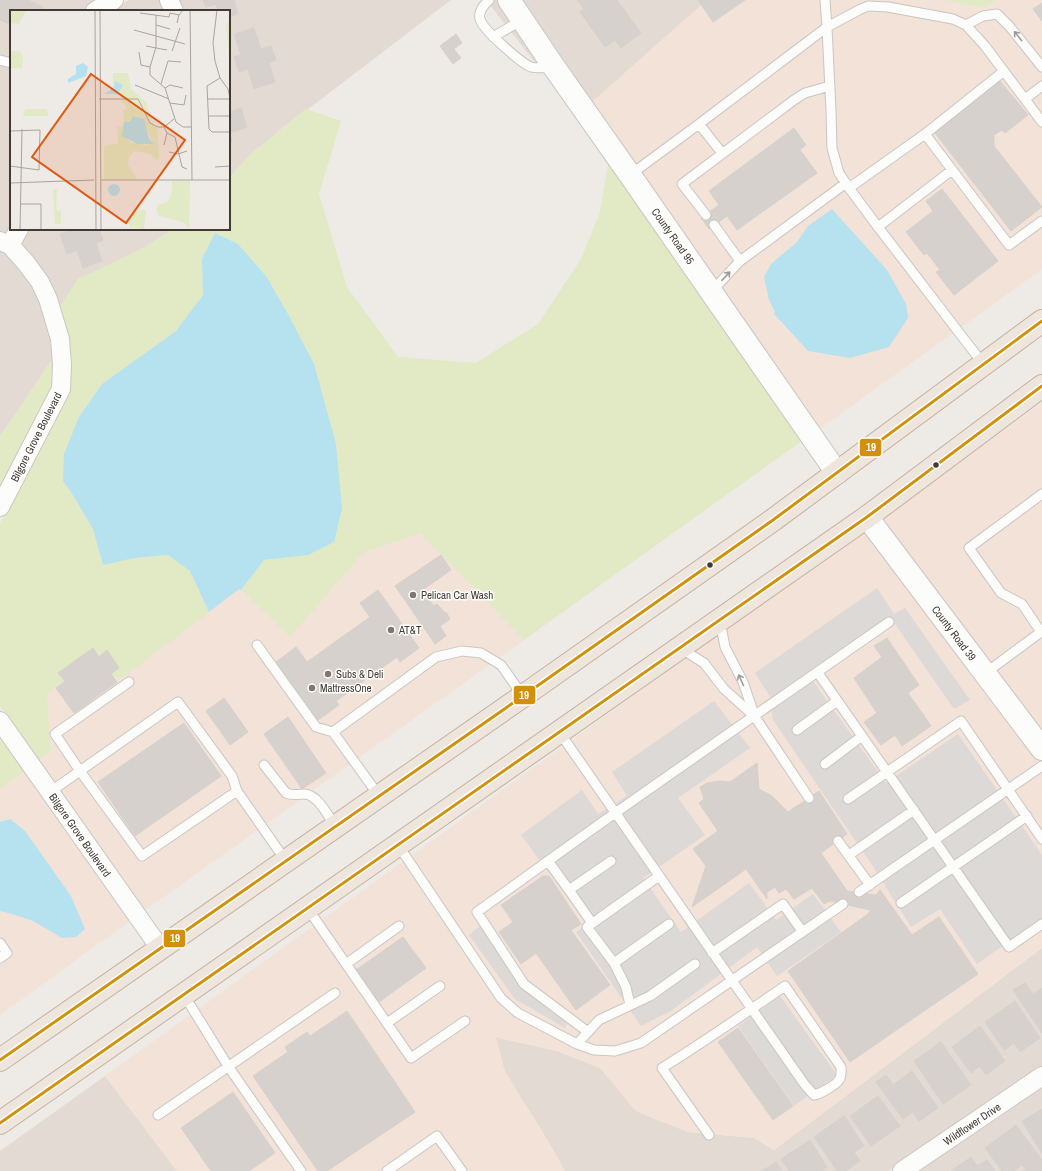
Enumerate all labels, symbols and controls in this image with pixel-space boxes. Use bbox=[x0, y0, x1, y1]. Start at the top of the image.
inset map bbox=[10, 10, 230, 230]
one-way arrow bbox=[1013, 31, 1022, 42]
street label: County Road 95 bbox=[649, 205, 697, 267]
one-way arrow bbox=[721, 271, 730, 281]
street label: Bilgore Grove Boulevard bbox=[7, 390, 65, 484]
line badge: 19 bbox=[859, 438, 882, 457]
text: 19 bbox=[866, 440, 876, 454]
unlabelled marker bbox=[931, 460, 941, 470]
unlabelled marker bbox=[705, 560, 715, 570]
place label: Pelican Car Wash bbox=[421, 588, 493, 602]
marker: Pelican Car Wash bbox=[408, 590, 418, 600]
street label: County Road 39 bbox=[929, 603, 979, 663]
place label: AT&T bbox=[398, 623, 422, 637]
marker: AT&T bbox=[386, 625, 396, 635]
place label: Subs & Deli bbox=[336, 667, 384, 681]
marker: Subs & Deli bbox=[323, 669, 333, 679]
one-way arrow bbox=[737, 675, 745, 687]
place label: MattressOne bbox=[320, 681, 372, 695]
marker: MattressOne bbox=[307, 683, 317, 693]
line badge: 19 bbox=[513, 685, 536, 705]
text: 19 bbox=[519, 688, 529, 702]
street label: Bilgore Grove Boulevard bbox=[46, 791, 114, 879]
line badge: 19 bbox=[163, 929, 186, 948]
text: 19 bbox=[170, 931, 180, 945]
street label: Wildflower Drive bbox=[941, 1100, 1003, 1148]

